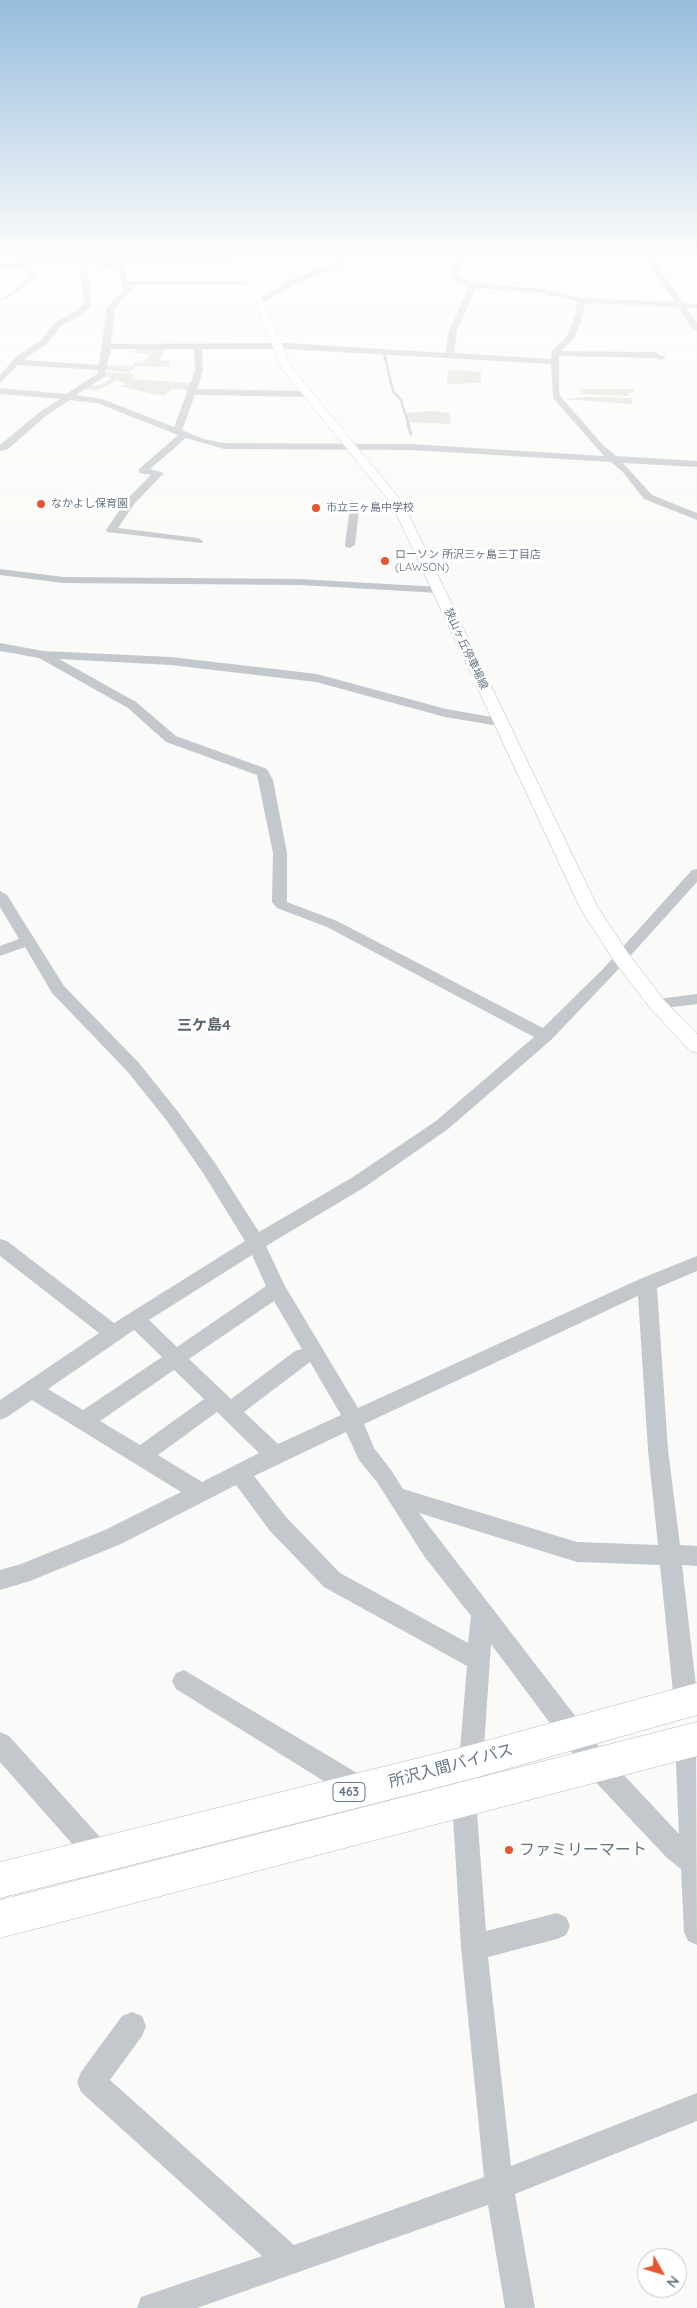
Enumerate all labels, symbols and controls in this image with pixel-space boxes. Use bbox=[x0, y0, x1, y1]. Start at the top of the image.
place label: なかよし保育園 bbox=[51, 497, 128, 511]
marker: なかよし保育園 bbox=[35, 498, 47, 510]
place label: 市立三ヶ島中学校 bbox=[326, 501, 414, 515]
marker: 市立三ヶ島中学校 bbox=[310, 502, 322, 514]
place label: ローソン 所沢三ヶ島三丁目店 (LAWSON) bbox=[395, 548, 541, 574]
marker: ローソン 所沢三ヶ島三丁目店 (LAWSON) bbox=[379, 555, 391, 567]
street label: 狭山ヶ丘停車場線 bbox=[441, 606, 491, 692]
district label: 三ケ島4 bbox=[177, 1016, 231, 1034]
street label: 所沢入間バイパス bbox=[387, 1740, 515, 1792]
road number: 463 bbox=[333, 1782, 365, 1801]
place label: ファミリーマート bbox=[519, 1840, 647, 1860]
marker: ファミリーマート bbox=[503, 1844, 515, 1856]
north arrow bbox=[637, 2248, 687, 2298]
text: N bbox=[663, 2272, 683, 2291]

